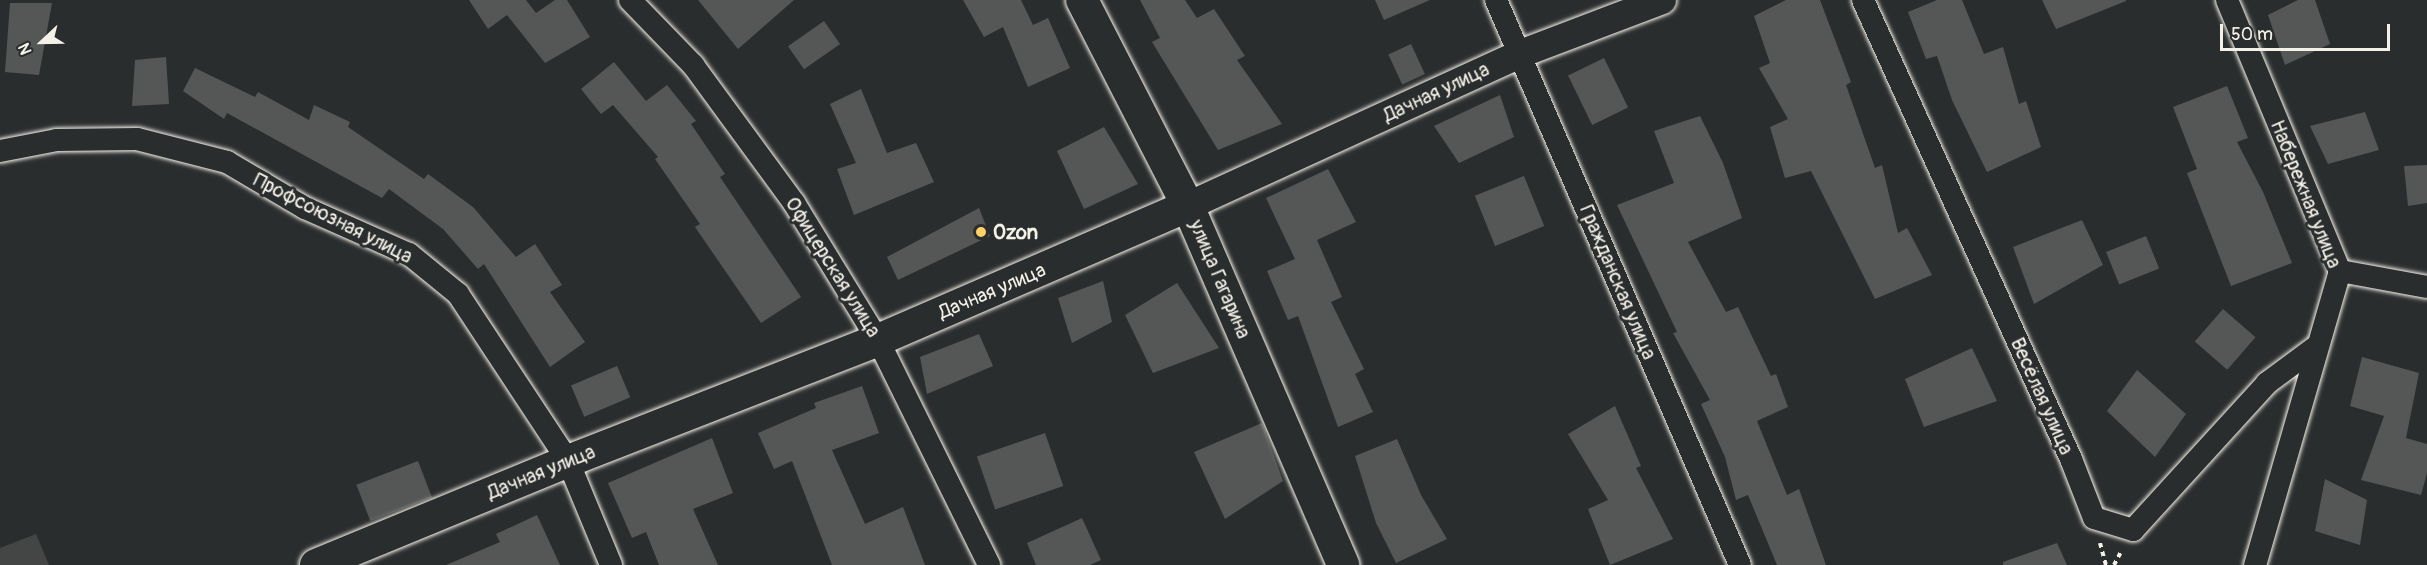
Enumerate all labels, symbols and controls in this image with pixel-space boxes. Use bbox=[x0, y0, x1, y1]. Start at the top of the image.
north arrow bbox=[12, 12, 72, 72]
scale bar bbox=[2223, 12, 2392, 50]
text: 50 m bbox=[2231, 23, 2273, 46]
text: N bbox=[14, 40, 37, 58]
street label: Дачная улица bbox=[1379, 57, 1493, 127]
street label: Набережная улица bbox=[2265, 116, 2347, 272]
street label: Профсоюзная улица bbox=[249, 168, 417, 268]
street label: Офицерская улица bbox=[780, 192, 886, 342]
street label: Гражданская улица bbox=[1575, 201, 1661, 363]
street label: улица Гагарина bbox=[1184, 216, 1256, 342]
place label: Ozon bbox=[993, 220, 1038, 244]
marker: Ozon bbox=[974, 225, 988, 239]
street label: Дачная улица bbox=[935, 258, 1049, 324]
street label: Весёлая улица bbox=[2006, 334, 2078, 458]
street label: Дачная улица bbox=[484, 439, 598, 505]

